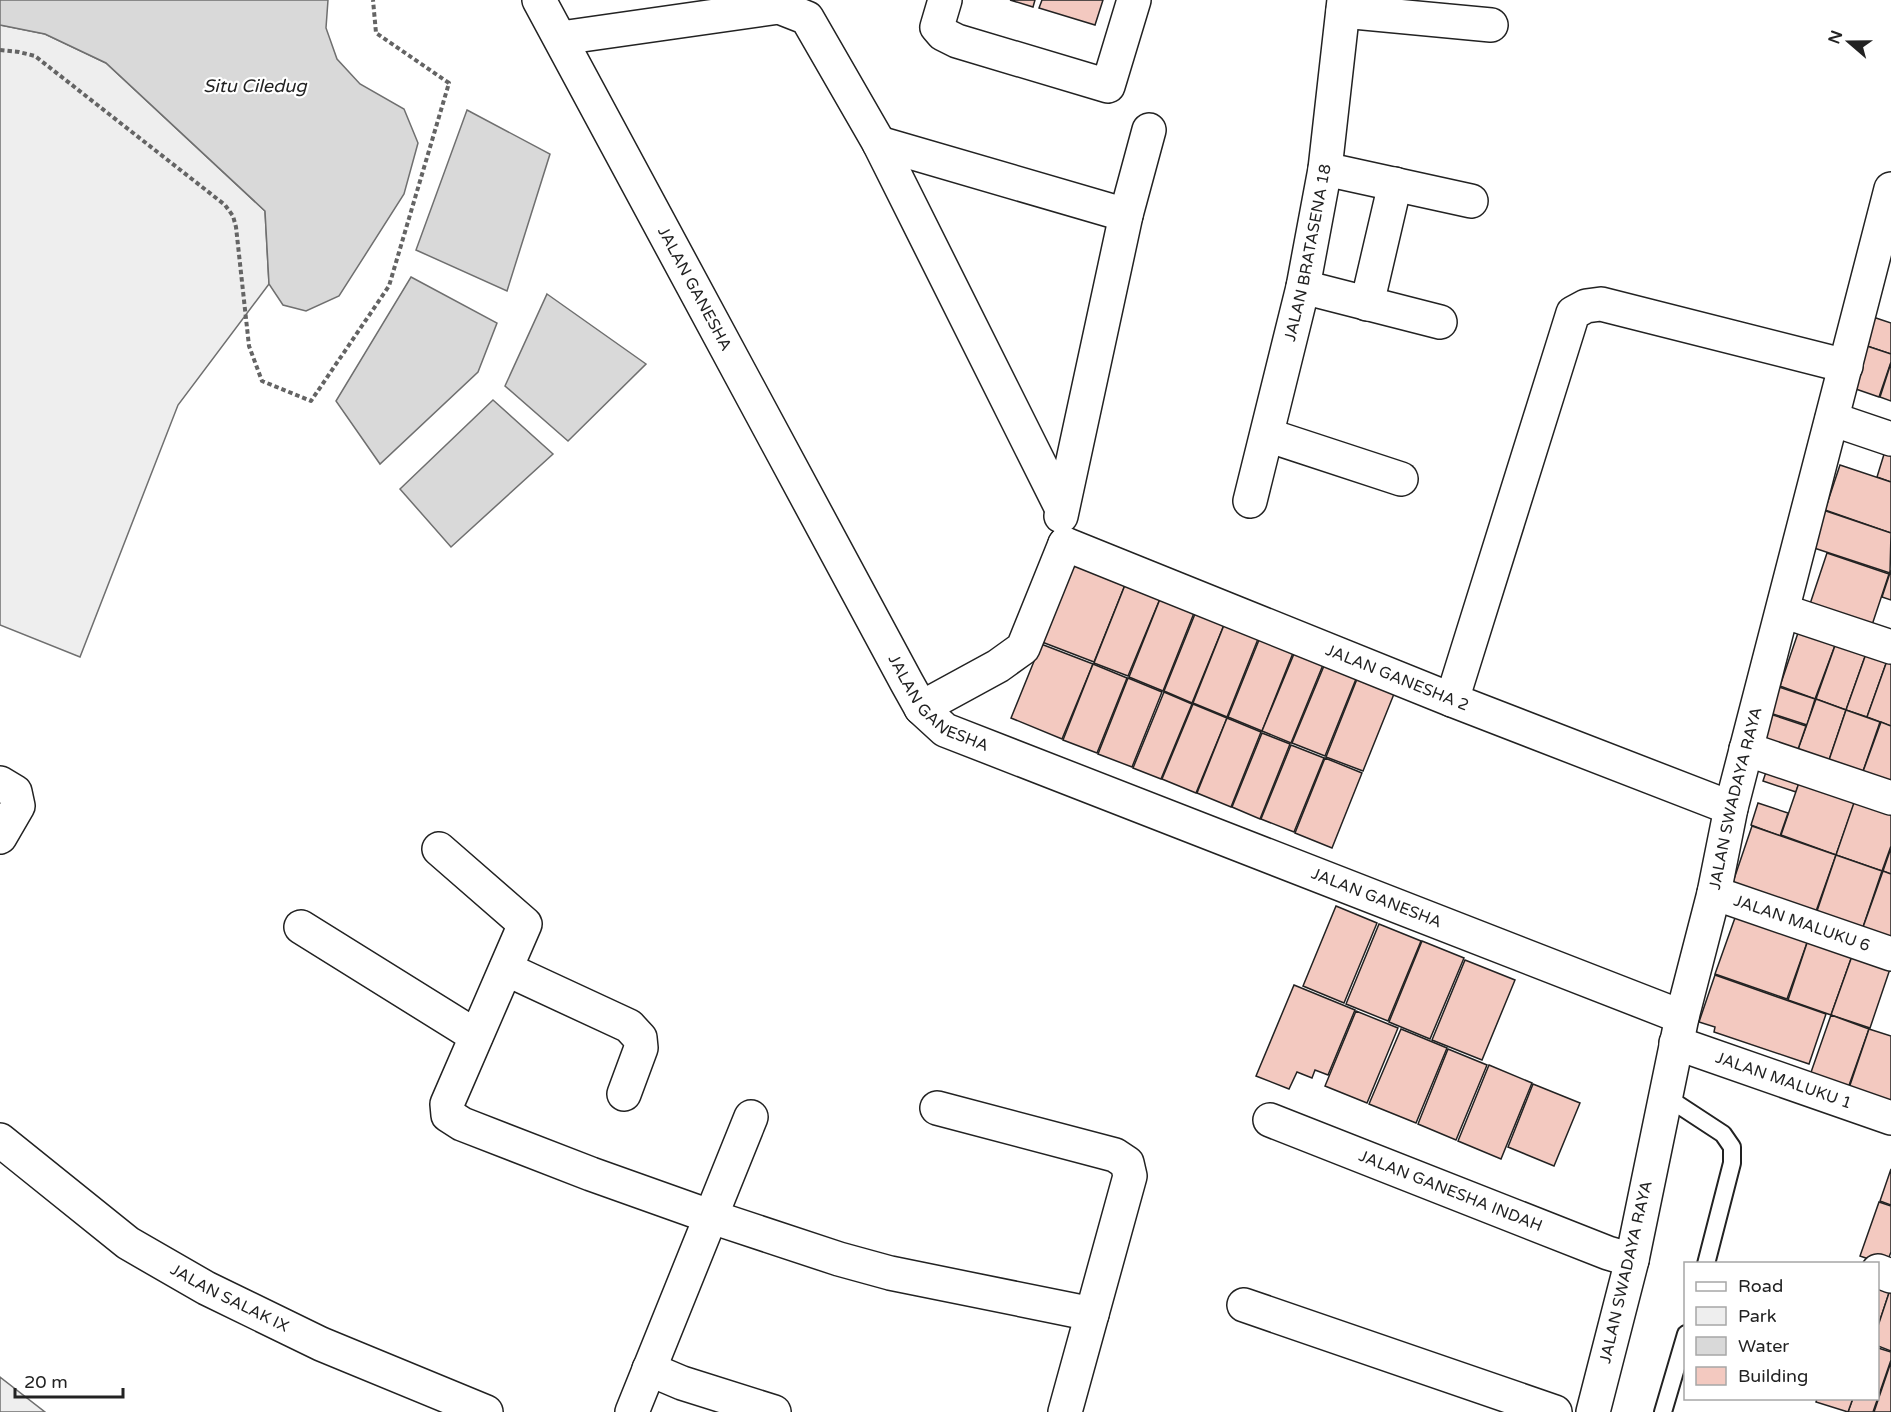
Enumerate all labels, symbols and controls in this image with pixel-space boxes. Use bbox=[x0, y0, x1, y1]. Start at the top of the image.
north arrow bbox=[1819, 12, 1879, 72]
text: N bbox=[1824, 28, 1847, 47]
water label: Situ Ciledug bbox=[203, 75, 308, 97]
street label: JALAN BRATASENA 18 bbox=[1280, 162, 1336, 344]
street label: JALAN GANESHA bbox=[653, 223, 736, 354]
street label: JALAN GANESHA 2 bbox=[1323, 640, 1471, 715]
street label: JALAN GANESHA bbox=[883, 651, 992, 756]
street label: JALAN SWADAYA RAYA bbox=[1705, 705, 1767, 892]
street label: JALAN GANESHA bbox=[1308, 864, 1445, 932]
street label: JALAN MALUKU 6 bbox=[1731, 891, 1873, 956]
street label: JALAN MALUKU 1 bbox=[1713, 1048, 1854, 1114]
street label: JALAN GANESHA INDAH bbox=[1356, 1146, 1545, 1236]
street label: JALAN SWADAYA RAYA bbox=[1595, 1179, 1657, 1365]
street label: JALAN SALAK IX bbox=[167, 1260, 292, 1337]
legend bbox=[1684, 1262, 1879, 1400]
text: Road bbox=[1738, 1275, 1783, 1297]
text: Park bbox=[1738, 1305, 1777, 1327]
text: Water bbox=[1738, 1335, 1789, 1357]
scale bar bbox=[15, 1361, 123, 1399]
text: Building bbox=[1738, 1365, 1808, 1387]
text: 20 m bbox=[24, 1371, 68, 1393]

